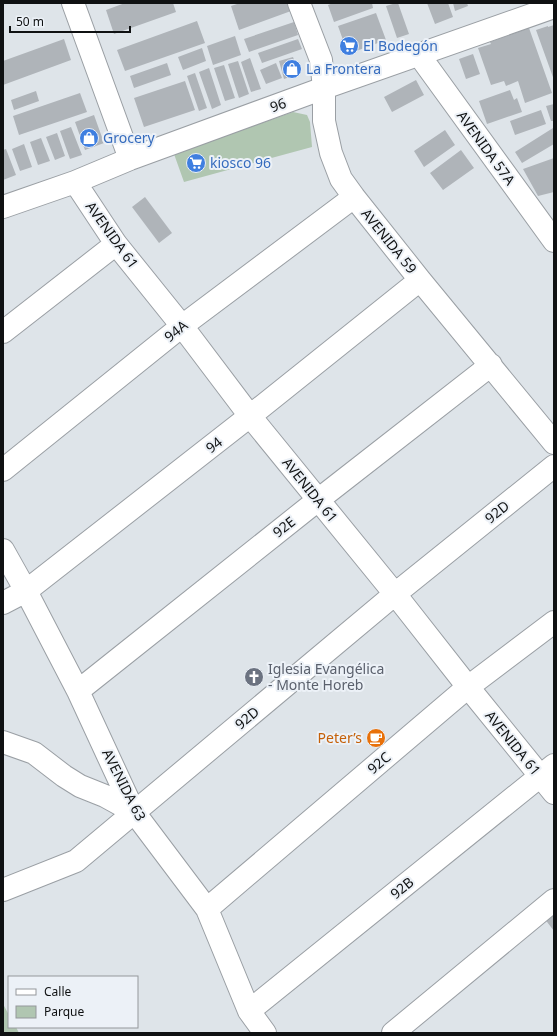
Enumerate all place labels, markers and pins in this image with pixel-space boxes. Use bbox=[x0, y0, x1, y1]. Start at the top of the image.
supermarket icon: El Bodegón bbox=[338, 35, 360, 57]
place label: El Bodegón bbox=[363, 36, 438, 55]
shop icon: La Frontera bbox=[281, 58, 303, 80]
place label: La Frontera bbox=[306, 59, 381, 78]
shop icon: Grocery bbox=[78, 127, 100, 149]
place label: Grocery bbox=[103, 128, 156, 147]
supermarket icon: kiosco 96 bbox=[185, 152, 207, 174]
place label: kiosco 96 bbox=[210, 153, 271, 172]
place label: Iglesia Evangélica - Monte Horeb bbox=[268, 659, 384, 694]
church icon: Iglesia Evangélica - Monte Horeb bbox=[243, 666, 265, 688]
cafe icon: Peter’s bbox=[365, 727, 387, 749]
place label: Peter’s bbox=[318, 728, 362, 747]

